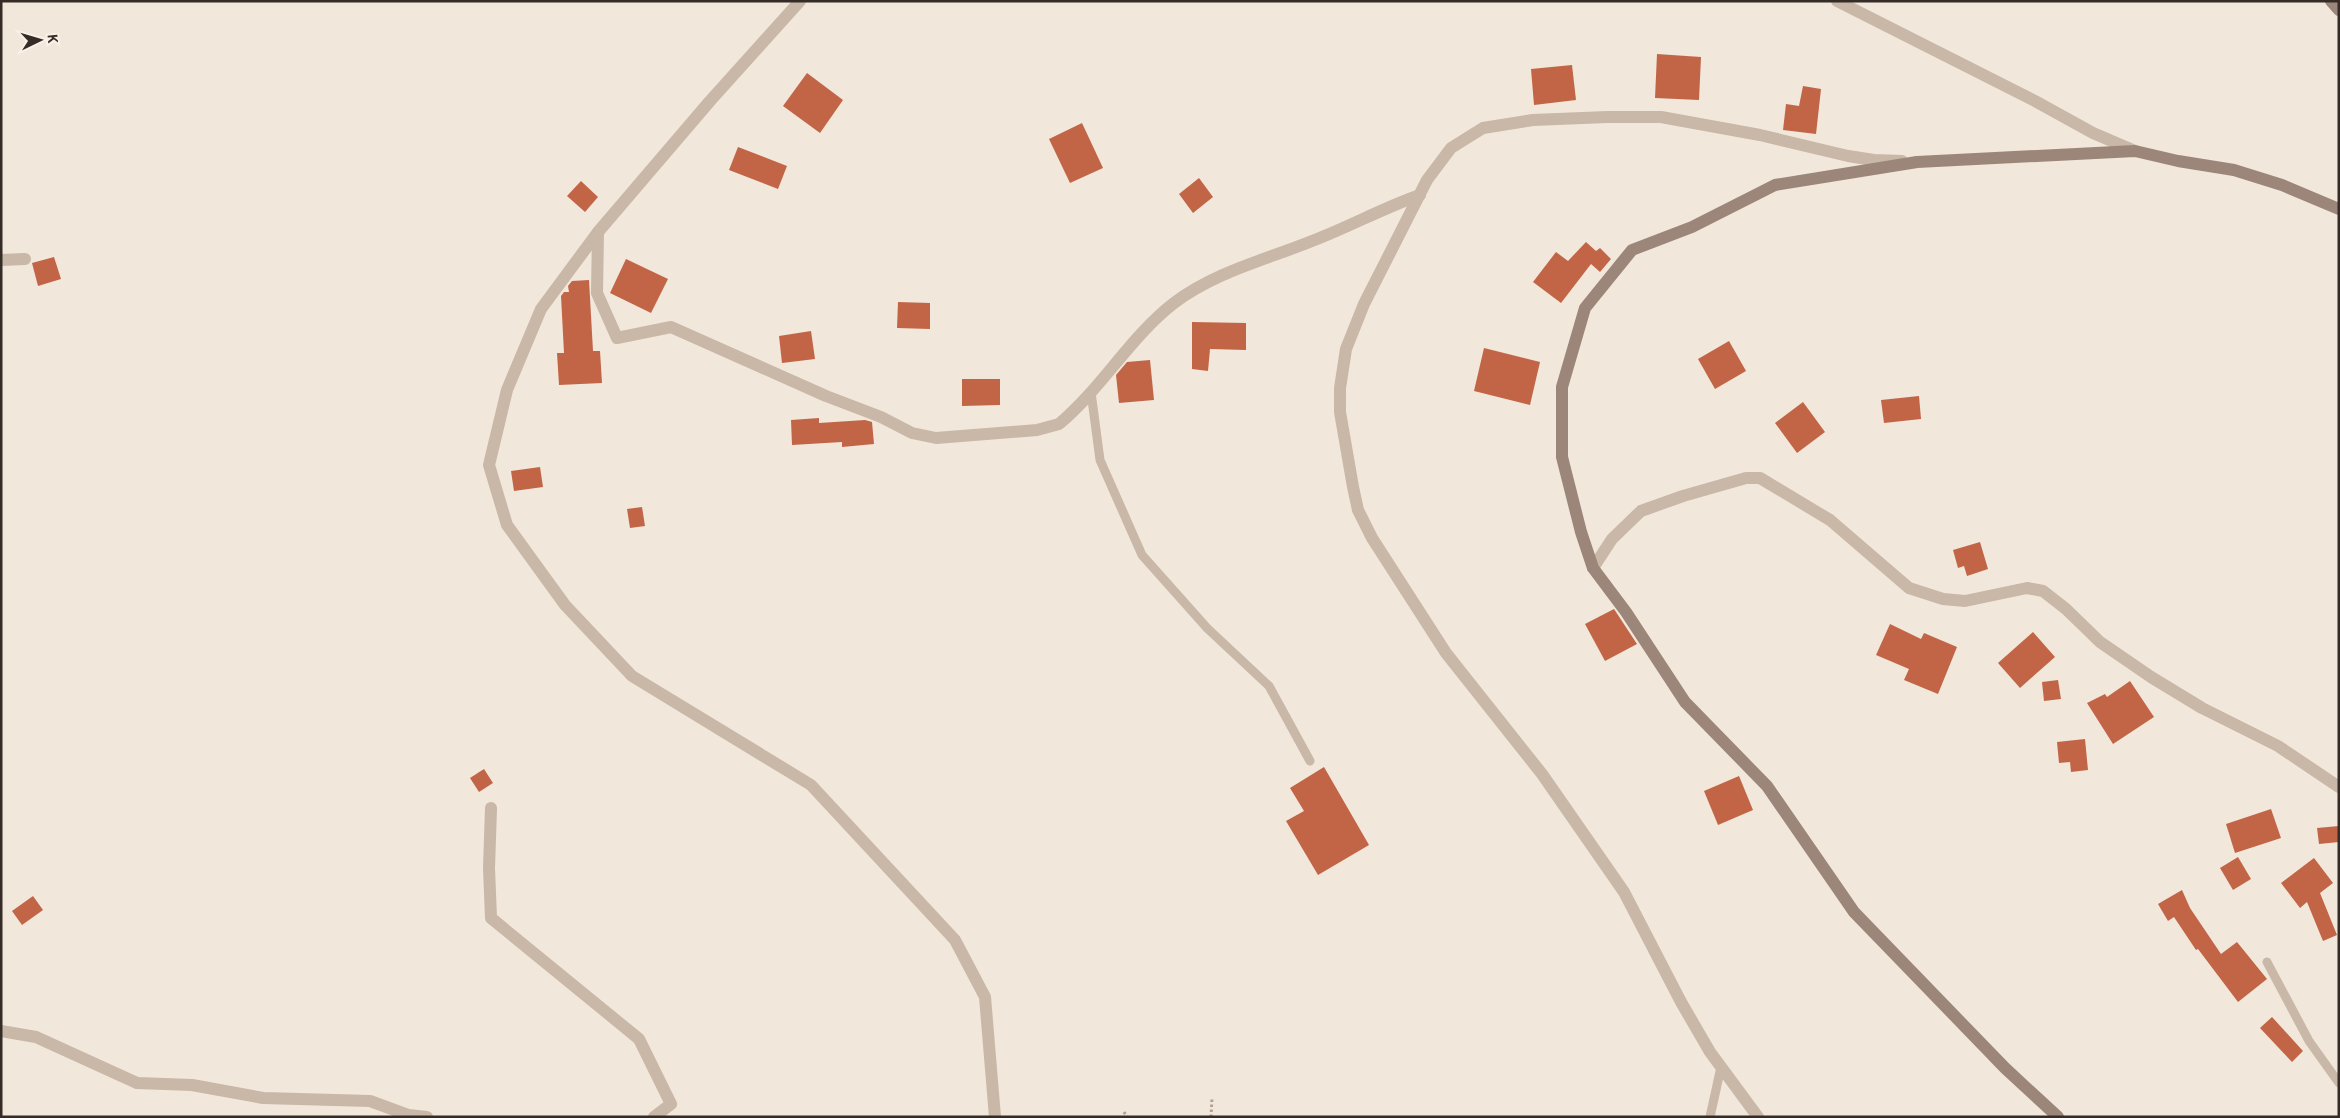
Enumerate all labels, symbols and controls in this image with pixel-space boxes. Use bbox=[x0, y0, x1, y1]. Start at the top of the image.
north arrow bbox=[15, 15, 65, 65]
text: K bbox=[44, 34, 62, 44]

